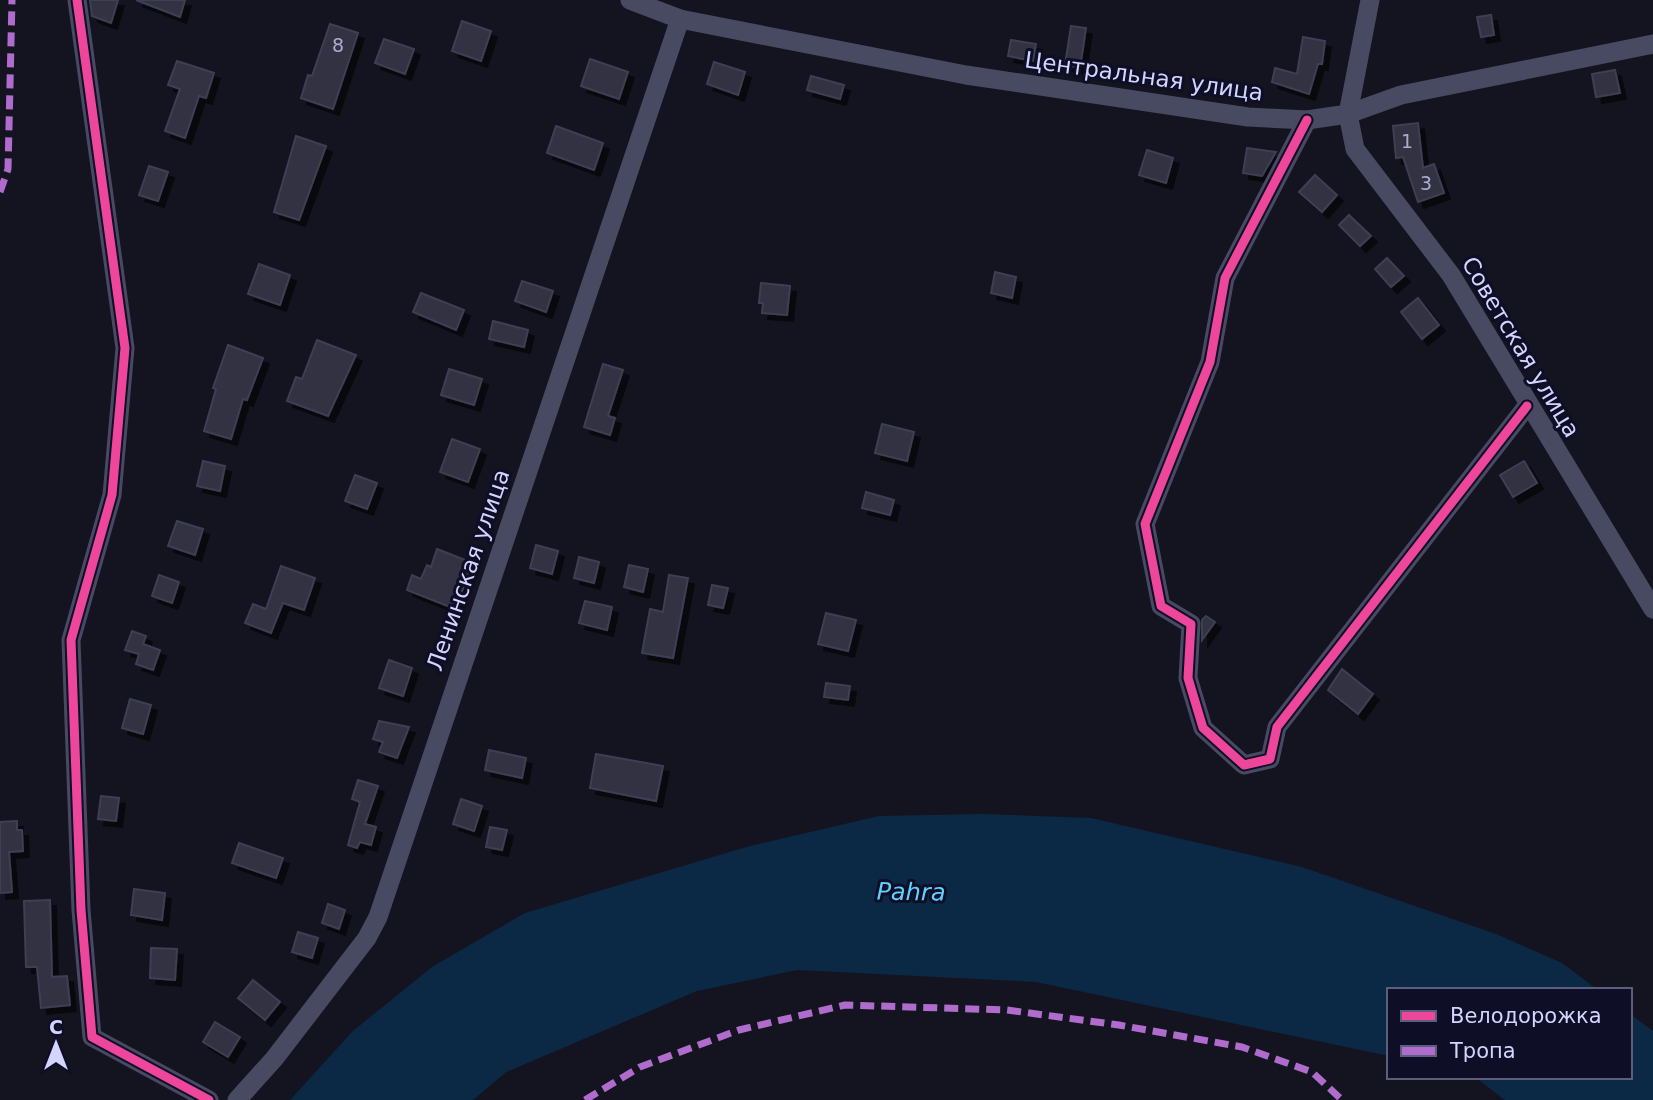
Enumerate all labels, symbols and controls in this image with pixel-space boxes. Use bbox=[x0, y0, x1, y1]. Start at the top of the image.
house number: 8 bbox=[332, 34, 344, 56]
street label: Центральная улица bbox=[1023, 46, 1265, 106]
house number: 1 bbox=[1401, 130, 1413, 152]
house number: 3 bbox=[1420, 172, 1432, 194]
street label: Советская улица bbox=[1457, 252, 1585, 442]
street label: Ленинская улица bbox=[421, 466, 515, 674]
water label: Pahra bbox=[876, 877, 946, 907]
legend bbox=[1387, 988, 1632, 1079]
text: Велодорожка bbox=[1450, 1004, 1602, 1028]
north arrow bbox=[21, 1009, 91, 1079]
text: С bbox=[49, 1016, 63, 1038]
text: Тропа bbox=[1449, 1039, 1516, 1063]

